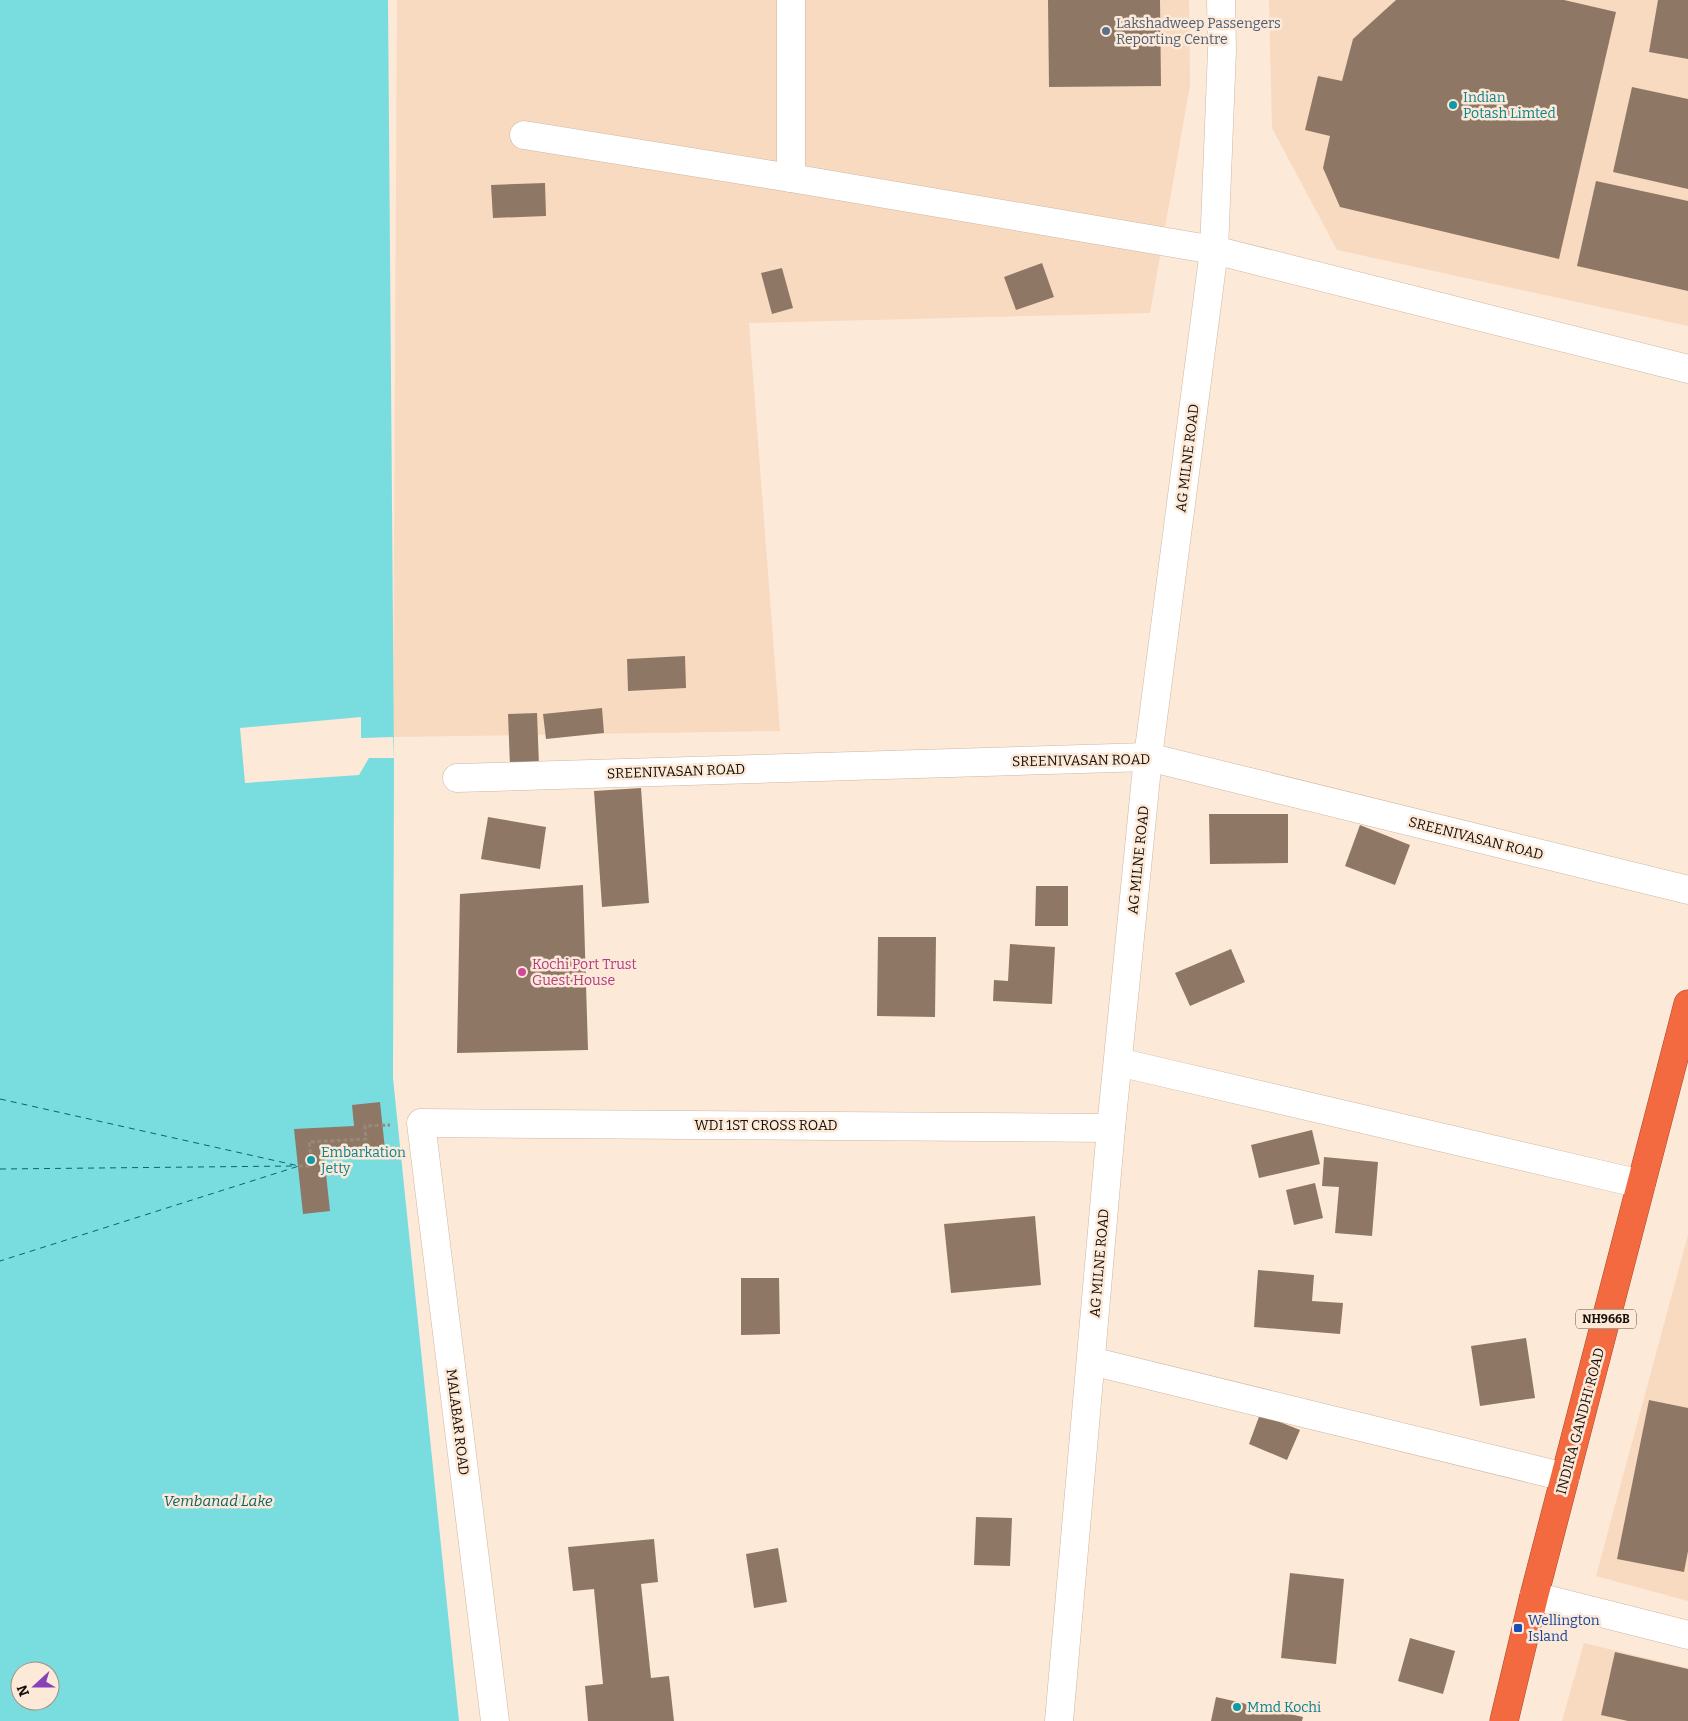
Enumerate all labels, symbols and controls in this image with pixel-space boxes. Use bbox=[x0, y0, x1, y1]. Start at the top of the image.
place label: Lakshadweep Passengers Reporting Centre bbox=[1116, 15, 1281, 48]
marker: Lakshadweep Passengers Reporting Centre bbox=[1100, 25, 1112, 37]
place label: Indian Potash Limted bbox=[1463, 89, 1556, 122]
marker: Indian Potash Limted bbox=[1447, 99, 1459, 111]
street label: AG MILNE ROAD bbox=[1172, 403, 1203, 513]
street label: SREENIVASAN ROAD bbox=[1012, 751, 1150, 770]
street label: SREENIVASAN ROAD bbox=[607, 761, 745, 782]
street label: AG MILNE ROAD bbox=[1124, 805, 1153, 915]
street label: SREENIVASAN ROAD bbox=[1407, 814, 1545, 863]
place label: Kochi Port Trust Guest House bbox=[532, 956, 637, 989]
marker: Kochi Port Trust Guest House bbox=[516, 966, 528, 978]
street label: WDI 1ST CROSS ROAD bbox=[695, 1117, 837, 1134]
place label: Embarkation Jetty bbox=[320, 1144, 406, 1177]
marker: Embarkation Jetty bbox=[305, 1154, 317, 1166]
street label: AG MILNE ROAD bbox=[1086, 1208, 1113, 1318]
road number: NH966B bbox=[1576, 1310, 1636, 1328]
street label: INDIRA GANDHI ROAD bbox=[1553, 1346, 1608, 1496]
street label: MALABAR ROAD bbox=[443, 1368, 472, 1476]
water label: Vembanad Lake bbox=[163, 1492, 273, 1510]
place label: Wellington Island bbox=[1528, 1612, 1600, 1645]
marker: Wellington Island bbox=[1512, 1622, 1524, 1634]
north arrow bbox=[10, 1661, 60, 1711]
text: N bbox=[13, 1682, 33, 1699]
place label: Mmd Kochi bbox=[1247, 1699, 1321, 1716]
marker: Mmd Kochi bbox=[1231, 1701, 1243, 1713]

